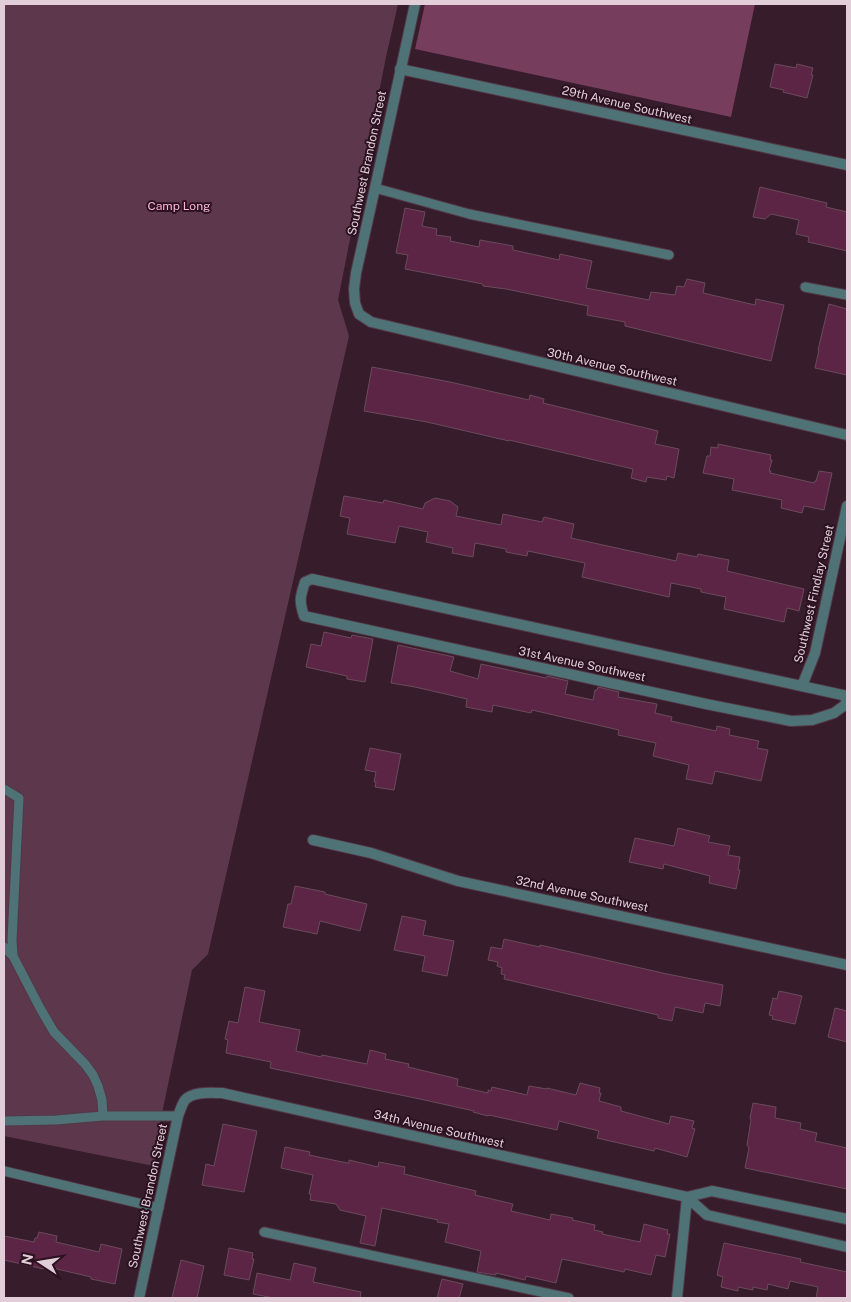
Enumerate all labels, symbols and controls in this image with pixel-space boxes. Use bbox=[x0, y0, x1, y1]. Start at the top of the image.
street label: 29th Avenue Southwest bbox=[561, 83, 694, 127]
street label: Southwest Brandon Street bbox=[345, 89, 389, 237]
park label: Camp Long bbox=[147, 199, 211, 213]
street label: 30th Avenue Southwest bbox=[546, 345, 679, 389]
street label: Southwest Findlay Street bbox=[791, 523, 837, 664]
street label: 31st Avenue Southwest bbox=[517, 644, 647, 684]
street label: 32nd Avenue Southwest bbox=[514, 873, 650, 915]
street label: 34th Avenue Southwest bbox=[372, 1107, 506, 1151]
street label: Southwest Brandon Street bbox=[126, 1122, 170, 1270]
north arrow bbox=[15, 1237, 65, 1287]
text: N bbox=[18, 1252, 36, 1266]

